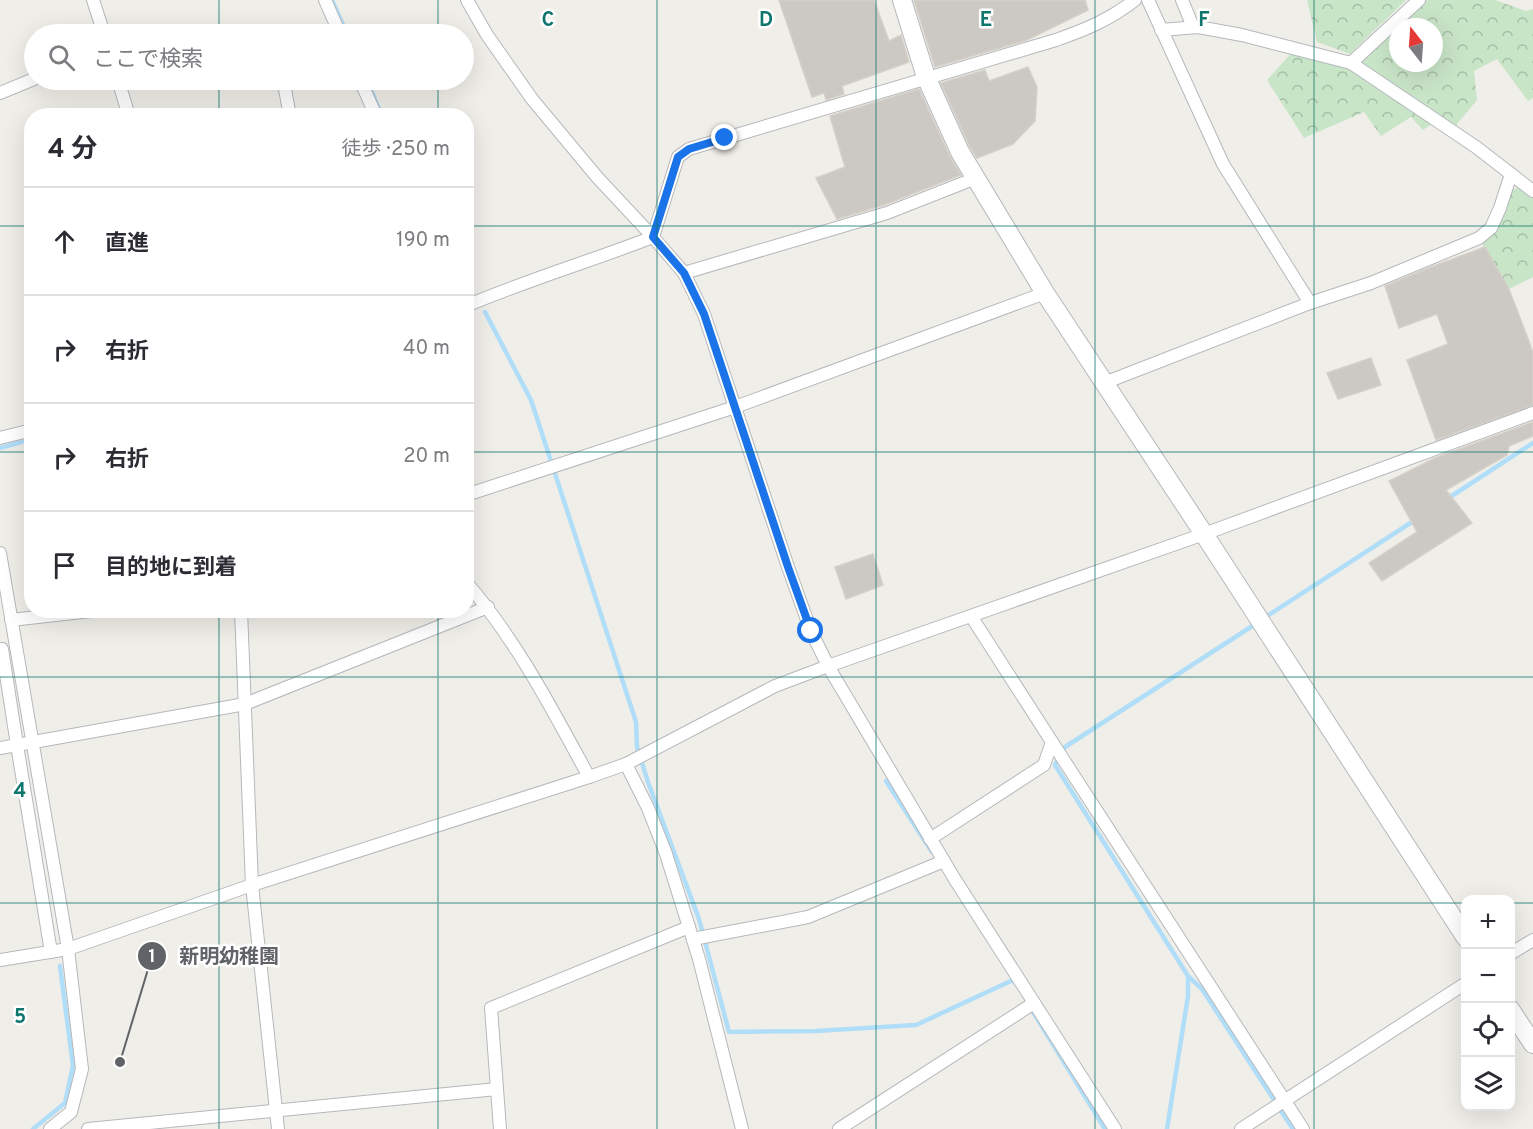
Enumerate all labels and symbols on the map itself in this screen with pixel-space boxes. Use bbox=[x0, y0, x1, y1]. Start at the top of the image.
text: C bbox=[542, 8, 554, 34]
text: D bbox=[759, 8, 773, 34]
text: E bbox=[980, 8, 992, 34]
text: F bbox=[1198, 8, 1210, 34]
north arrow bbox=[1389, 18, 1443, 72]
route end bbox=[711, 124, 737, 150]
route start bbox=[797, 617, 823, 643]
text: 4 bbox=[14, 779, 26, 805]
callout: 新明幼稚園 bbox=[137, 937, 291, 975]
text: 新明幼稚園 bbox=[179, 945, 279, 971]
text: 1 bbox=[148, 946, 156, 969]
text: 5 bbox=[14, 1005, 26, 1031]

